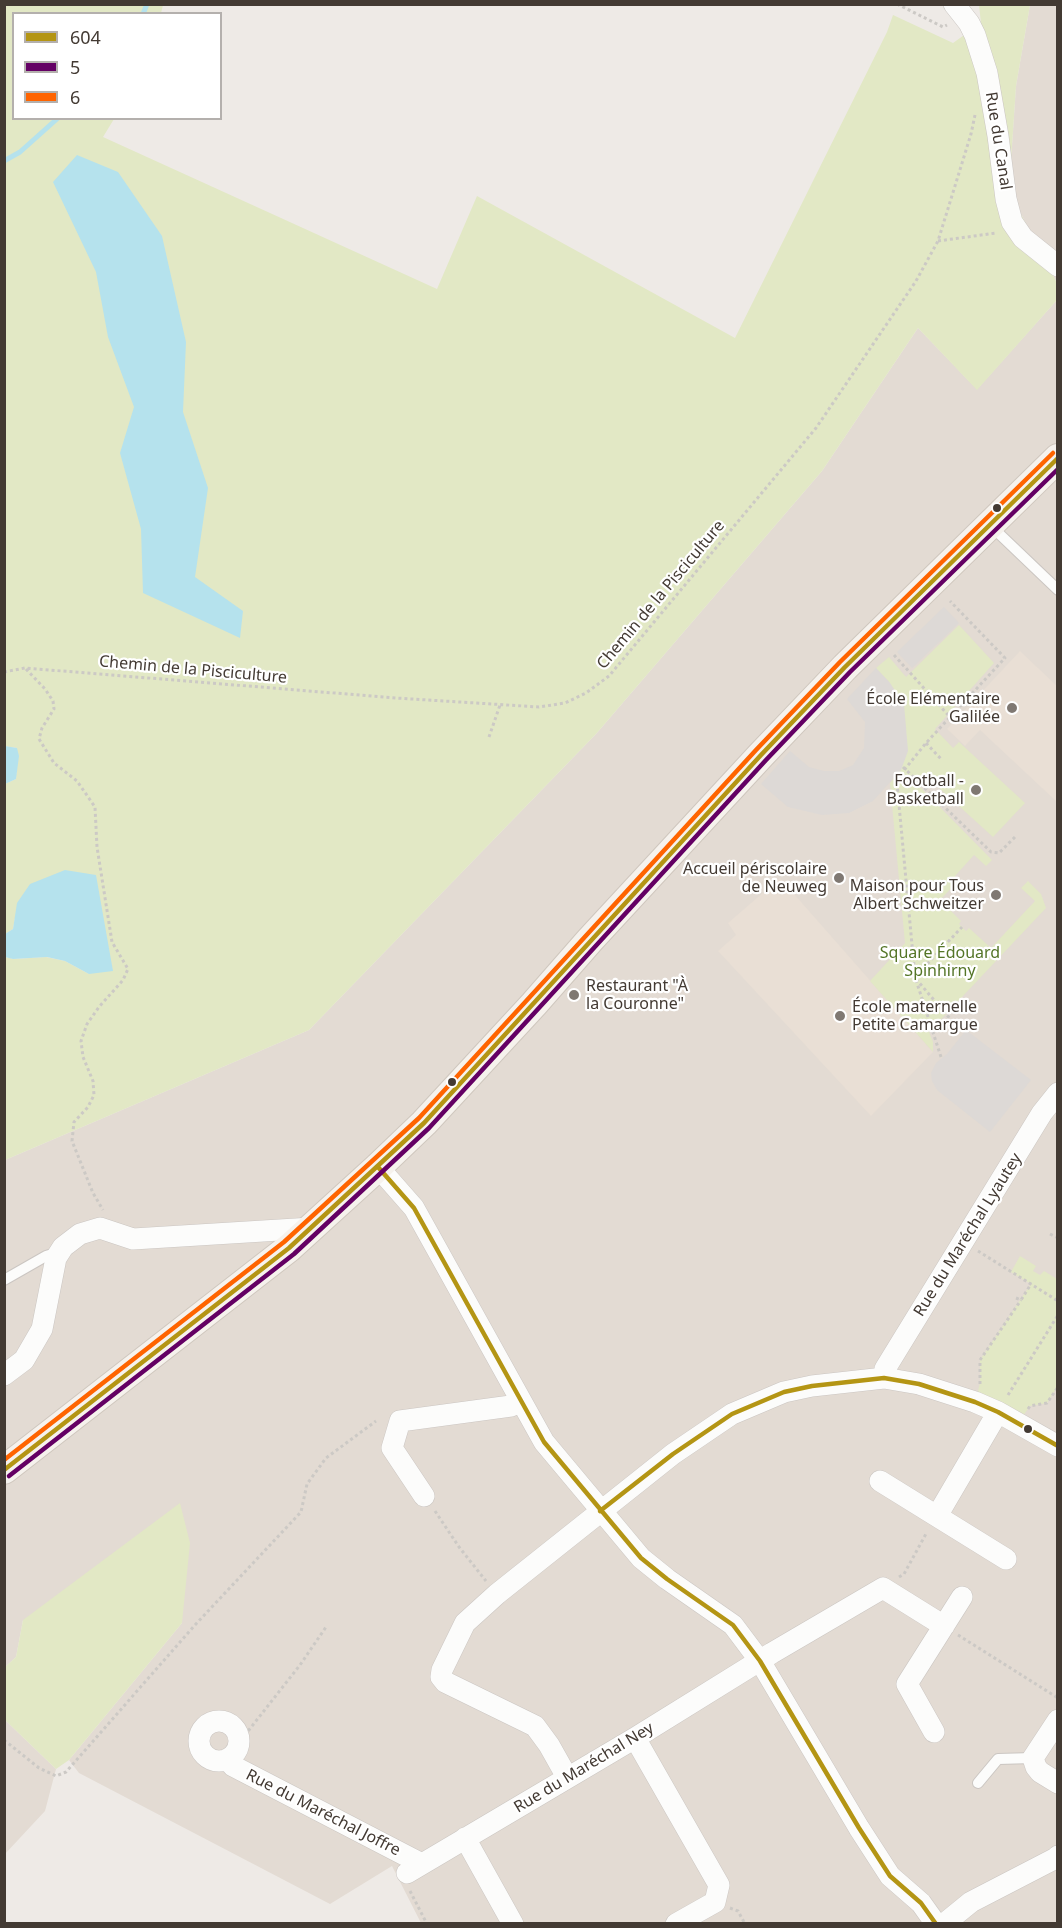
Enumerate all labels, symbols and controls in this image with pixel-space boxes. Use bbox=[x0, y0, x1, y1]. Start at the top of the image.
legend bbox=[12, 12, 222, 120]
text: 604 bbox=[70, 25, 101, 49]
text: 5 bbox=[70, 55, 80, 79]
text: 6 bbox=[70, 85, 80, 109]
street label: Rue du Canal bbox=[981, 91, 1015, 191]
unlabelled marker bbox=[991, 502, 1003, 514]
street label: Chemin de la Pisciculture bbox=[593, 517, 729, 673]
street label: Chemin de la Pisciculture bbox=[98, 652, 288, 688]
place label: École Elémentaire Galilée bbox=[866, 689, 1000, 727]
marker: École Elémentaire Galilée bbox=[1005, 701, 1019, 715]
place label: Football - Basketball bbox=[887, 771, 964, 809]
marker: Football - Basketball bbox=[969, 783, 983, 797]
place label: Accueil périscolaire de Neuweg bbox=[683, 859, 827, 897]
marker: Accueil périscolaire de Neuweg bbox=[832, 871, 846, 885]
place label: Maison pour Tous Albert Schweitzer bbox=[850, 876, 984, 914]
marker: Maison pour Tous Albert Schweitzer bbox=[989, 888, 1003, 902]
park label: Square Édouard Spinhirny bbox=[880, 943, 1000, 981]
place label: Restaurant "À la Couronne" bbox=[586, 976, 688, 1014]
marker: Restaurant "À la Couronne" bbox=[567, 988, 581, 1002]
place label: École maternelle Petite Camargue bbox=[852, 997, 978, 1035]
marker: École maternelle Petite Camargue bbox=[833, 1009, 847, 1023]
unlabelled marker bbox=[446, 1076, 458, 1088]
street label: Rue du Maréchal Lyautey bbox=[910, 1150, 1026, 1320]
unlabelled marker bbox=[1022, 1423, 1034, 1435]
street label: Rue du Maréchal Ney bbox=[511, 1719, 657, 1817]
street label: Rue du Maréchal Joffre bbox=[242, 1766, 404, 1860]

